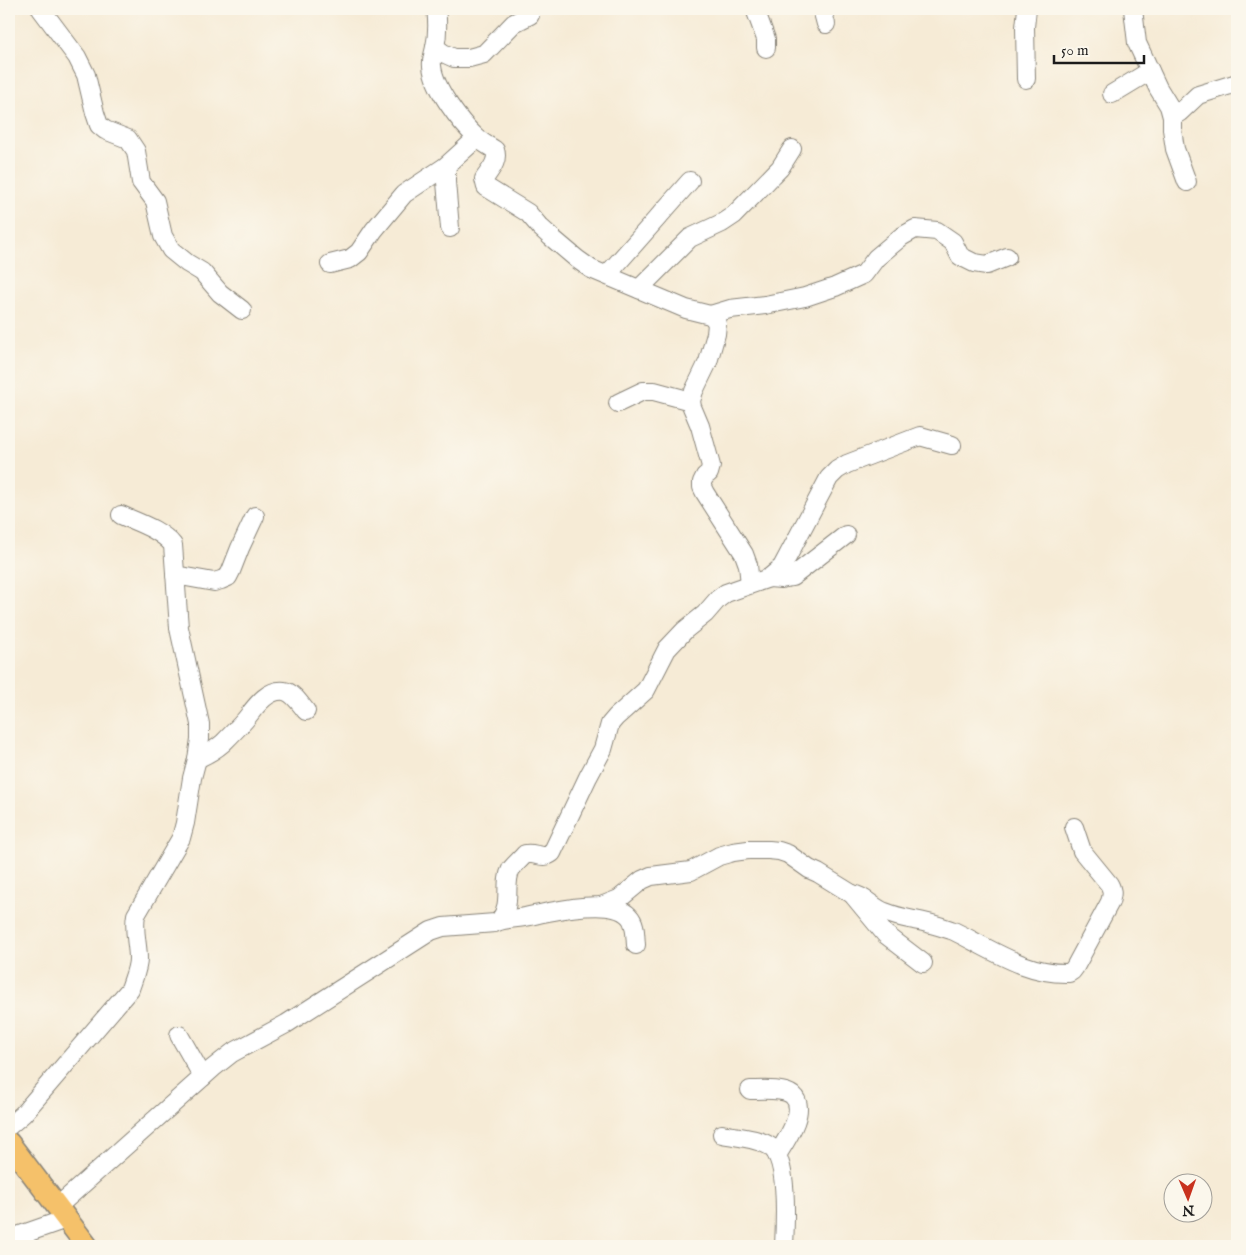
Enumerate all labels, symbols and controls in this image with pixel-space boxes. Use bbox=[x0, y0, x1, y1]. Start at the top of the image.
scale bar bbox=[1054, 32, 1144, 64]
text: 50 m bbox=[1061, 41, 1089, 60]
north arrow bbox=[1164, 1172, 1214, 1222]
text: N bbox=[1182, 1201, 1196, 1219]

